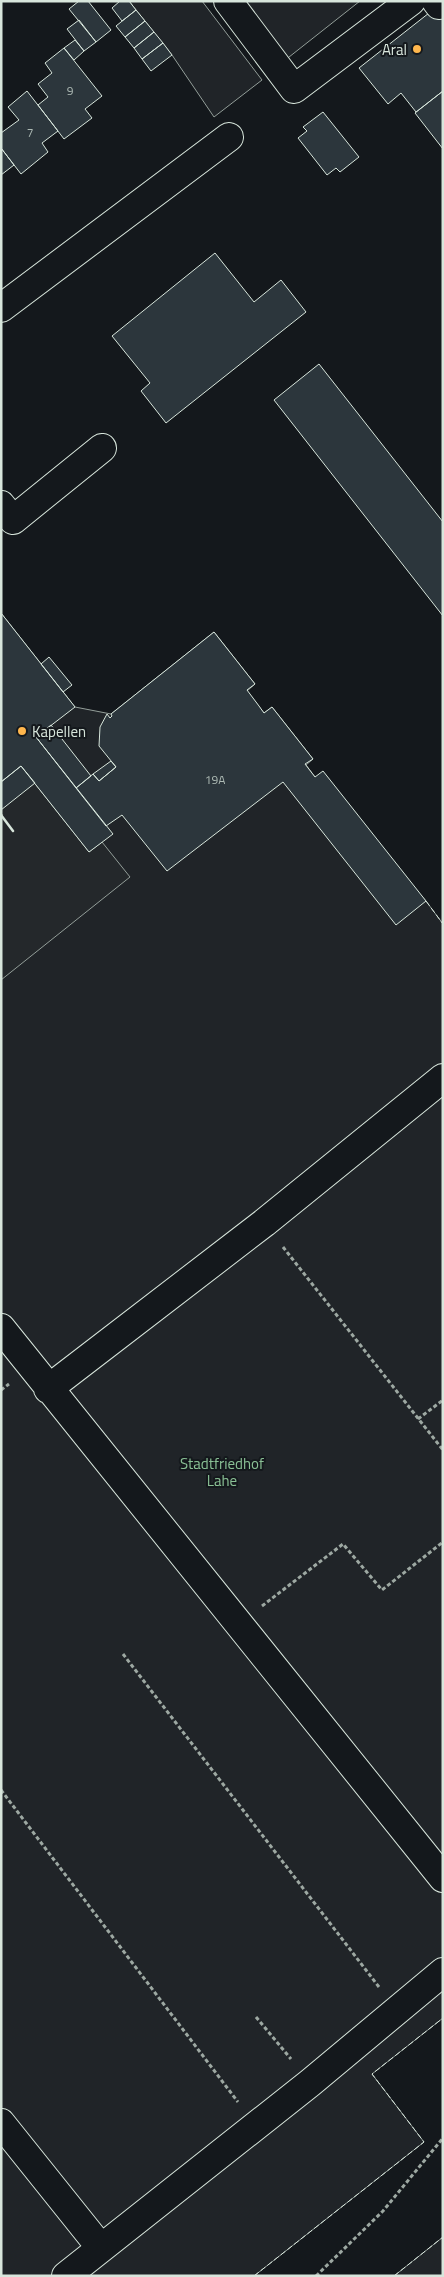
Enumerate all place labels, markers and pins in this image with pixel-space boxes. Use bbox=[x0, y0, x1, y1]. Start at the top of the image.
place label: Aral bbox=[382, 38, 407, 61]
marker: Aral bbox=[411, 43, 423, 55]
place label: Kapellen bbox=[32, 720, 86, 743]
marker: Kapellen bbox=[16, 725, 28, 737]

